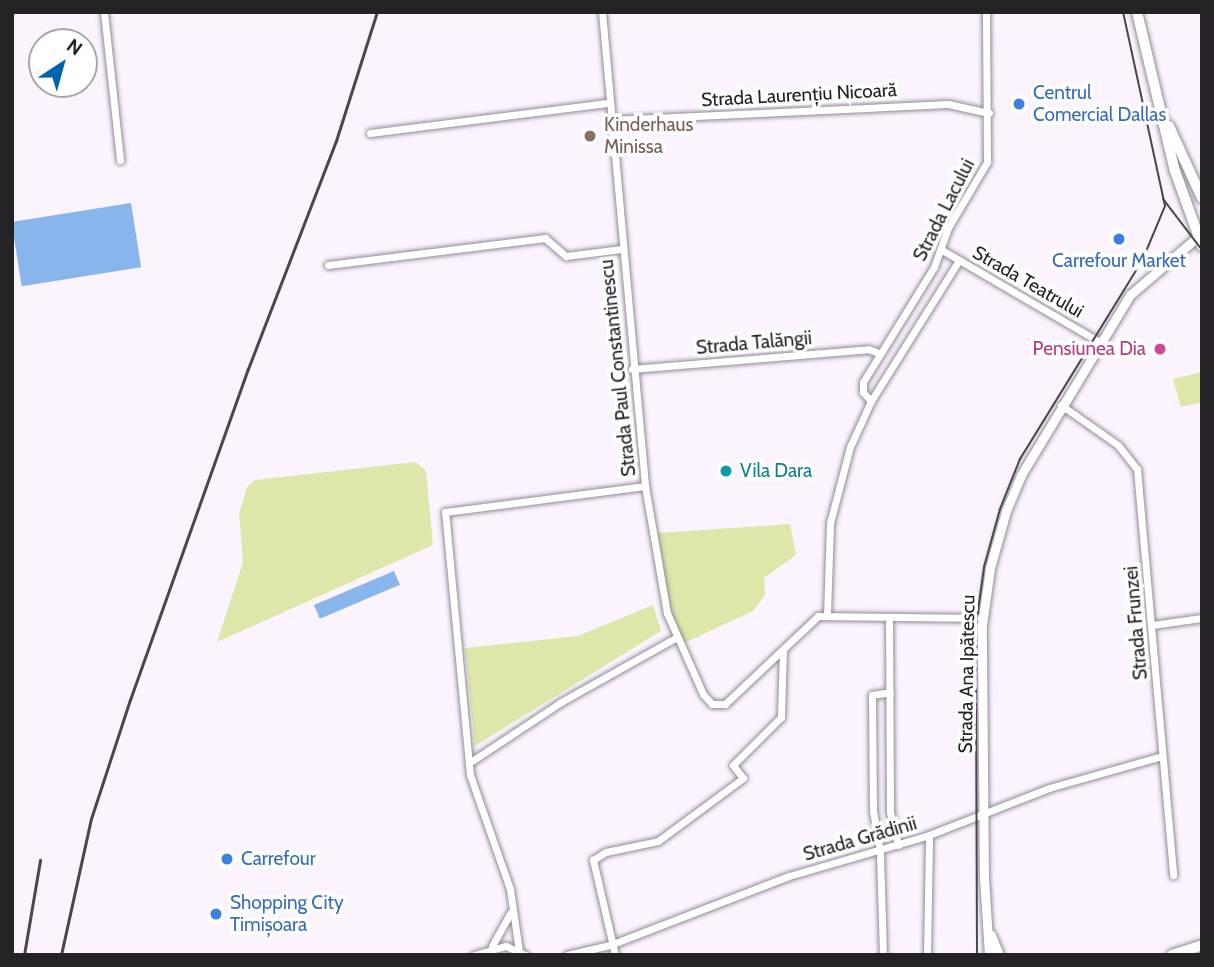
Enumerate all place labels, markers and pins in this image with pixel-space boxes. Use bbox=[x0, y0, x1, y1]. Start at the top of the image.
place label: Centrul Comercial Dallas bbox=[1033, 82, 1166, 126]
marker: Centrul Comercial Dallas bbox=[1011, 96, 1027, 112]
place label: Kinderhaus Minissa bbox=[604, 114, 693, 158]
marker: Kinderhaus Minissa bbox=[582, 128, 598, 144]
marker: Carrefour Market bbox=[1111, 231, 1127, 247]
place label: Carrefour Market bbox=[1052, 250, 1186, 272]
place label: Pensiunea Dia bbox=[1033, 338, 1146, 360]
marker: Pensiunea Dia bbox=[1152, 341, 1168, 357]
place label: Vila Dara bbox=[740, 460, 812, 482]
marker: Vila Dara bbox=[718, 463, 734, 479]
place label: Carrefour bbox=[241, 848, 316, 870]
marker: Carrefour bbox=[219, 851, 235, 867]
place label: Shopping City Timișoara bbox=[230, 892, 344, 936]
marker: Shopping City Timișoara bbox=[208, 906, 224, 922]

